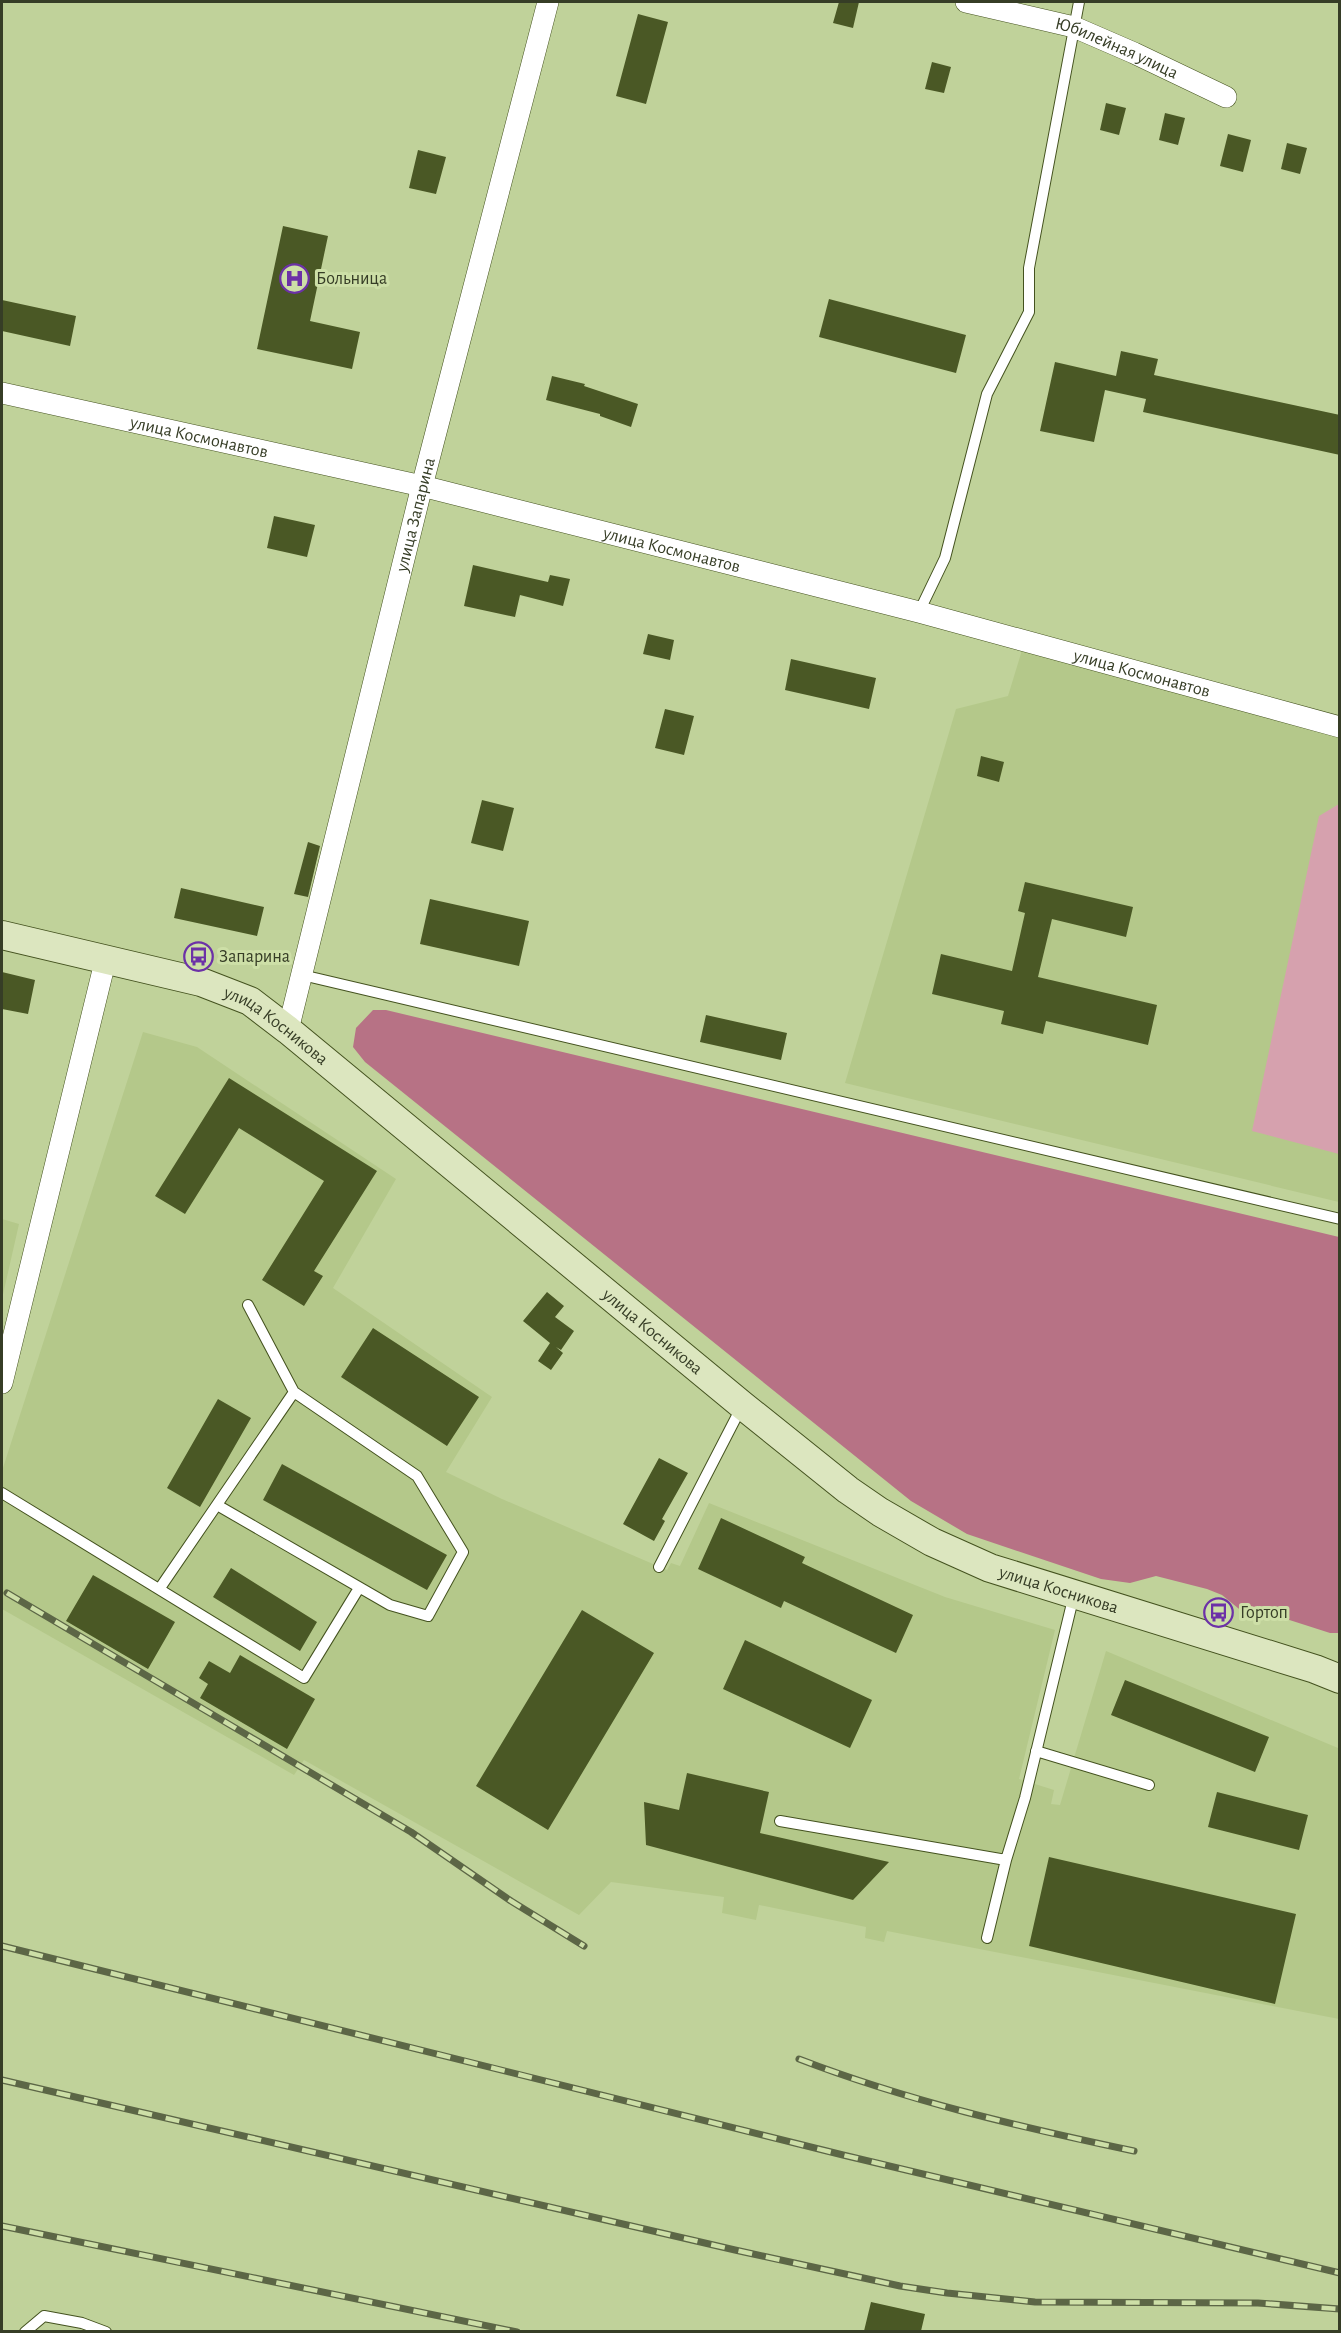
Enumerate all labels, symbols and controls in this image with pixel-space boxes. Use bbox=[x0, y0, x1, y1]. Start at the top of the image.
street label: Юбилейная улица bbox=[1053, 15, 1181, 83]
hospital icon: Больница bbox=[279, 262, 311, 294]
place label: Больница bbox=[316, 270, 387, 288]
street label: улица Космонавтов bbox=[127, 413, 270, 462]
street label: улица Запарина bbox=[393, 456, 439, 575]
street label: улица Космонавтов bbox=[600, 524, 742, 576]
street label: улица Космонавтов bbox=[1070, 646, 1212, 701]
bus stop icon: Запарина bbox=[182, 940, 214, 972]
place label: Запарина bbox=[219, 948, 290, 966]
street label: улица Косникова bbox=[220, 983, 331, 1069]
street label: улица Косникова bbox=[598, 1285, 706, 1378]
street label: улица Косникова bbox=[996, 1563, 1120, 1617]
bus stop icon: Гортоп bbox=[1203, 1596, 1235, 1628]
place label: Гортоп bbox=[1240, 1604, 1288, 1622]

